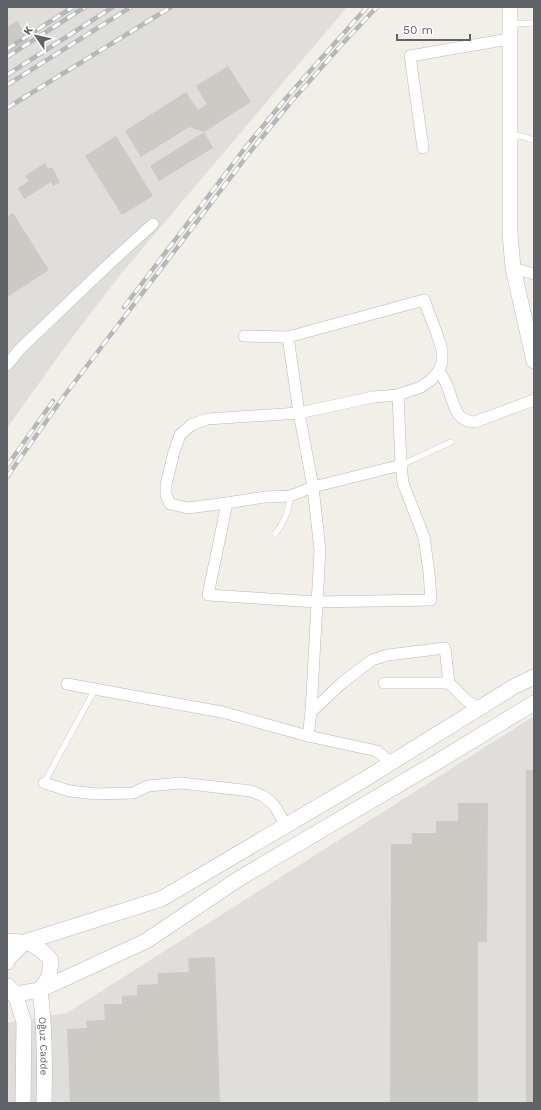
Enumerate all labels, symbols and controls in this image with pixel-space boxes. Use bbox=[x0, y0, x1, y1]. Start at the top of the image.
north arrow bbox=[16, 16, 56, 56]
scale bar bbox=[397, 16, 470, 42]
text: 50 m bbox=[403, 23, 433, 37]
text: K bbox=[21, 24, 36, 37]
street label: Oğuz Cadde bbox=[37, 1016, 50, 1075]

